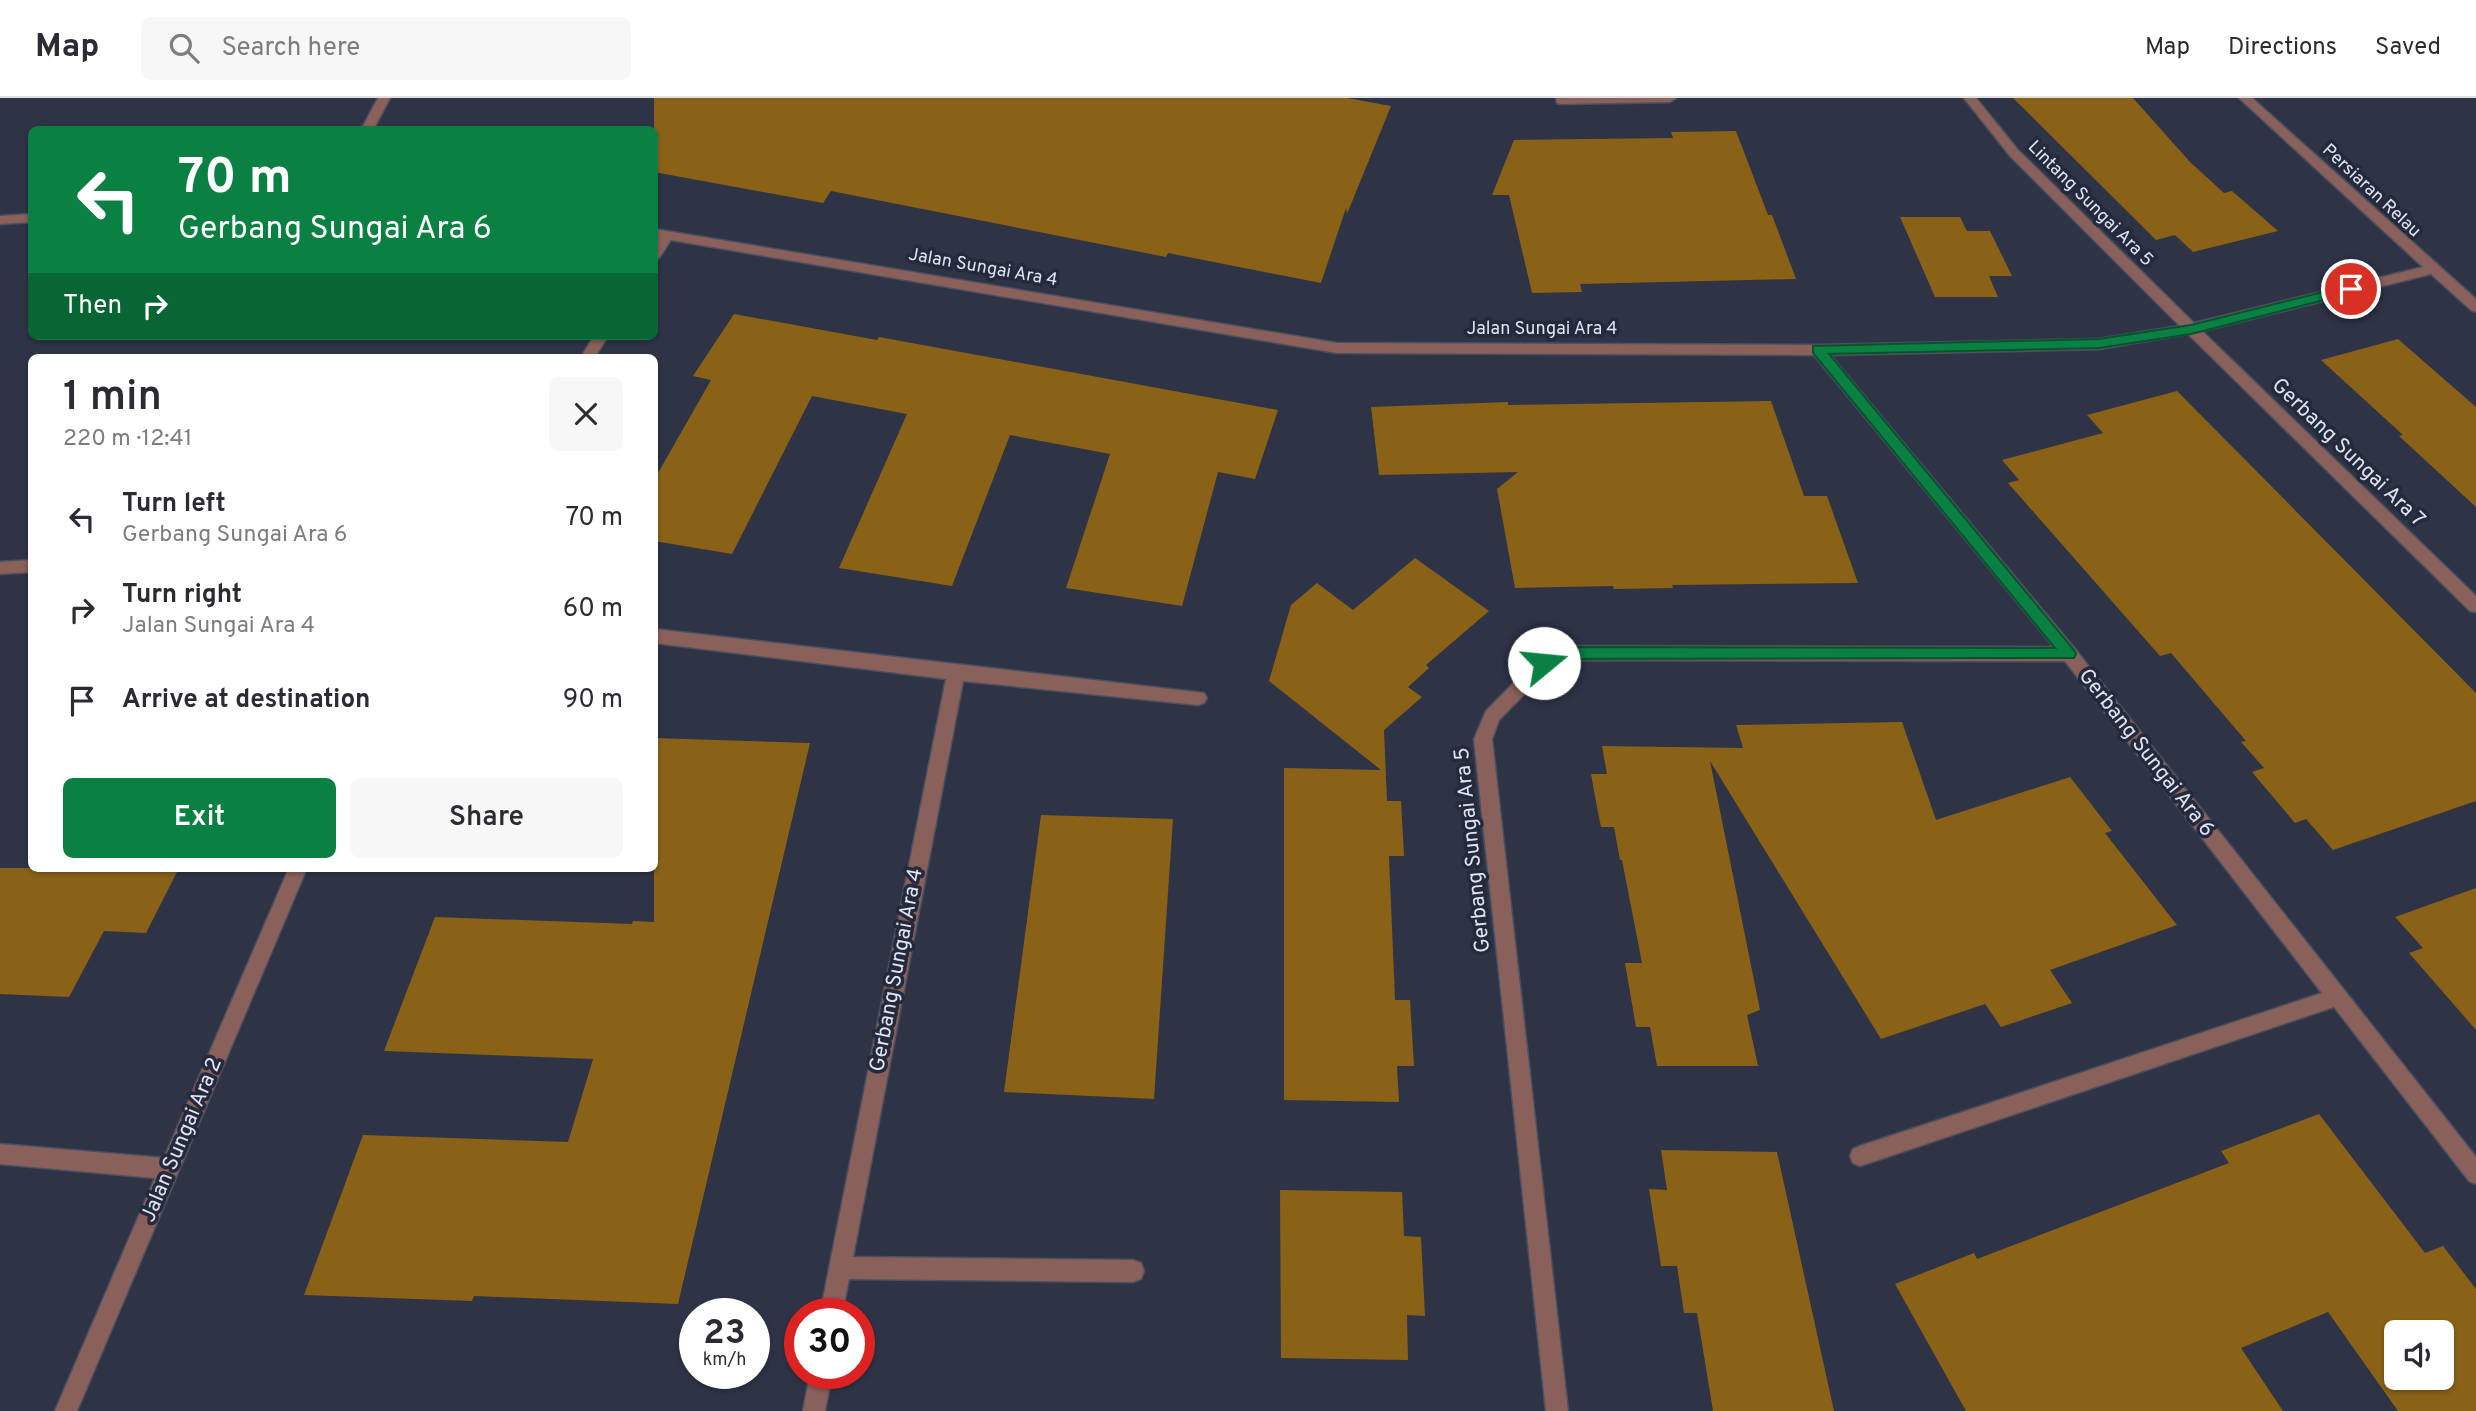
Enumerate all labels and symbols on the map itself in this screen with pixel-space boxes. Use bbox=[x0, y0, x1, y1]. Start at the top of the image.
street label: Lintang Sungai Ara 5 bbox=[2022, 136, 2158, 272]
street label: Persiaran Relau bbox=[2317, 139, 2425, 243]
street label: Jalan Sungai Ara 4 bbox=[907, 244, 1059, 292]
pin bbox=[2321, 259, 2381, 319]
street label: Jalan Sungai Ara 4 bbox=[1466, 318, 1618, 341]
street label: Gerbang Sungai Ara 7 bbox=[2265, 373, 2431, 533]
position arrow bbox=[1507, 626, 1581, 700]
street label: Gerbang Sungai Ara 6 bbox=[2072, 664, 2220, 842]
street label: Gerbang Sungai Ara 5 bbox=[1449, 746, 1497, 954]
street label: Gerbang Sungai Ara 4 bbox=[864, 866, 930, 1074]
street label: Jalan Sungai Ara 2 bbox=[135, 1054, 229, 1226]
speed limit sign: 30 bbox=[784, 1298, 875, 1389]

